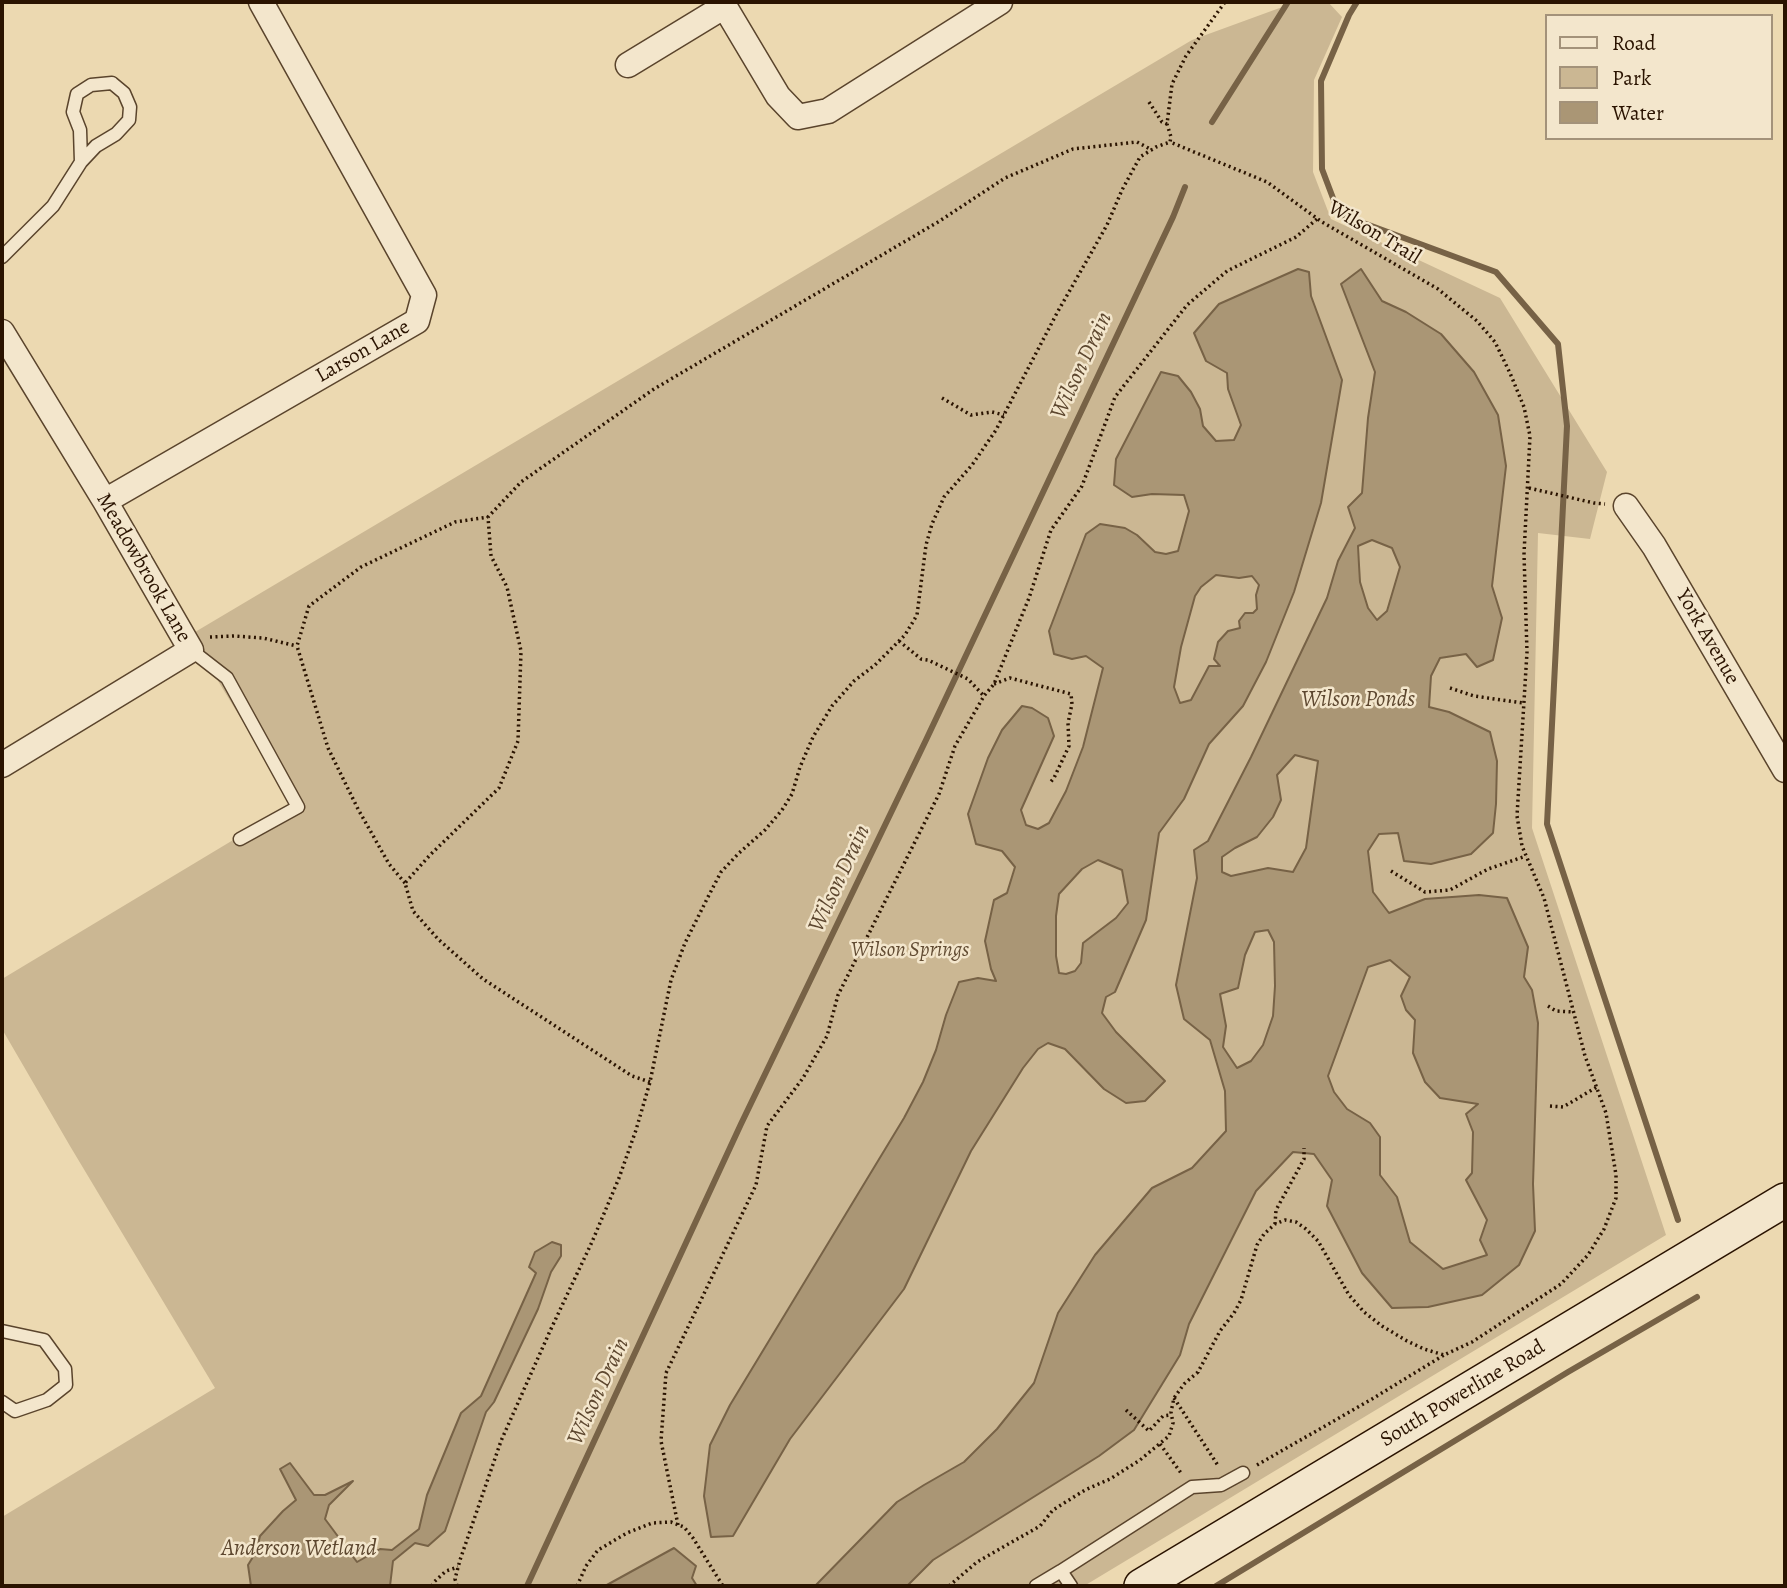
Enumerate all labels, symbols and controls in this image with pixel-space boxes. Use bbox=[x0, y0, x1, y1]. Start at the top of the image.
legend bbox=[1546, 14, 1773, 140]
text: Road bbox=[1612, 29, 1656, 57]
text: Park bbox=[1612, 64, 1651, 92]
text: Water bbox=[1612, 99, 1664, 127]
street label: Wilson Trail bbox=[1323, 195, 1425, 271]
water label: Wilson Drain bbox=[1045, 308, 1119, 424]
street label: Larson Lane bbox=[311, 315, 415, 389]
street label: Meadowbrook Lane bbox=[90, 489, 196, 647]
street label: York Avenue bbox=[1670, 585, 1744, 689]
water label: Wilson Ponds bbox=[1301, 686, 1415, 714]
water label: Wilson Drain bbox=[803, 821, 877, 937]
park label: Wilson Springs bbox=[851, 938, 969, 964]
water label: Wilson Drain bbox=[562, 1334, 636, 1450]
street label: South Powerline Road bbox=[1376, 1335, 1550, 1453]
water label: Anderson Wetland bbox=[221, 1535, 377, 1563]

